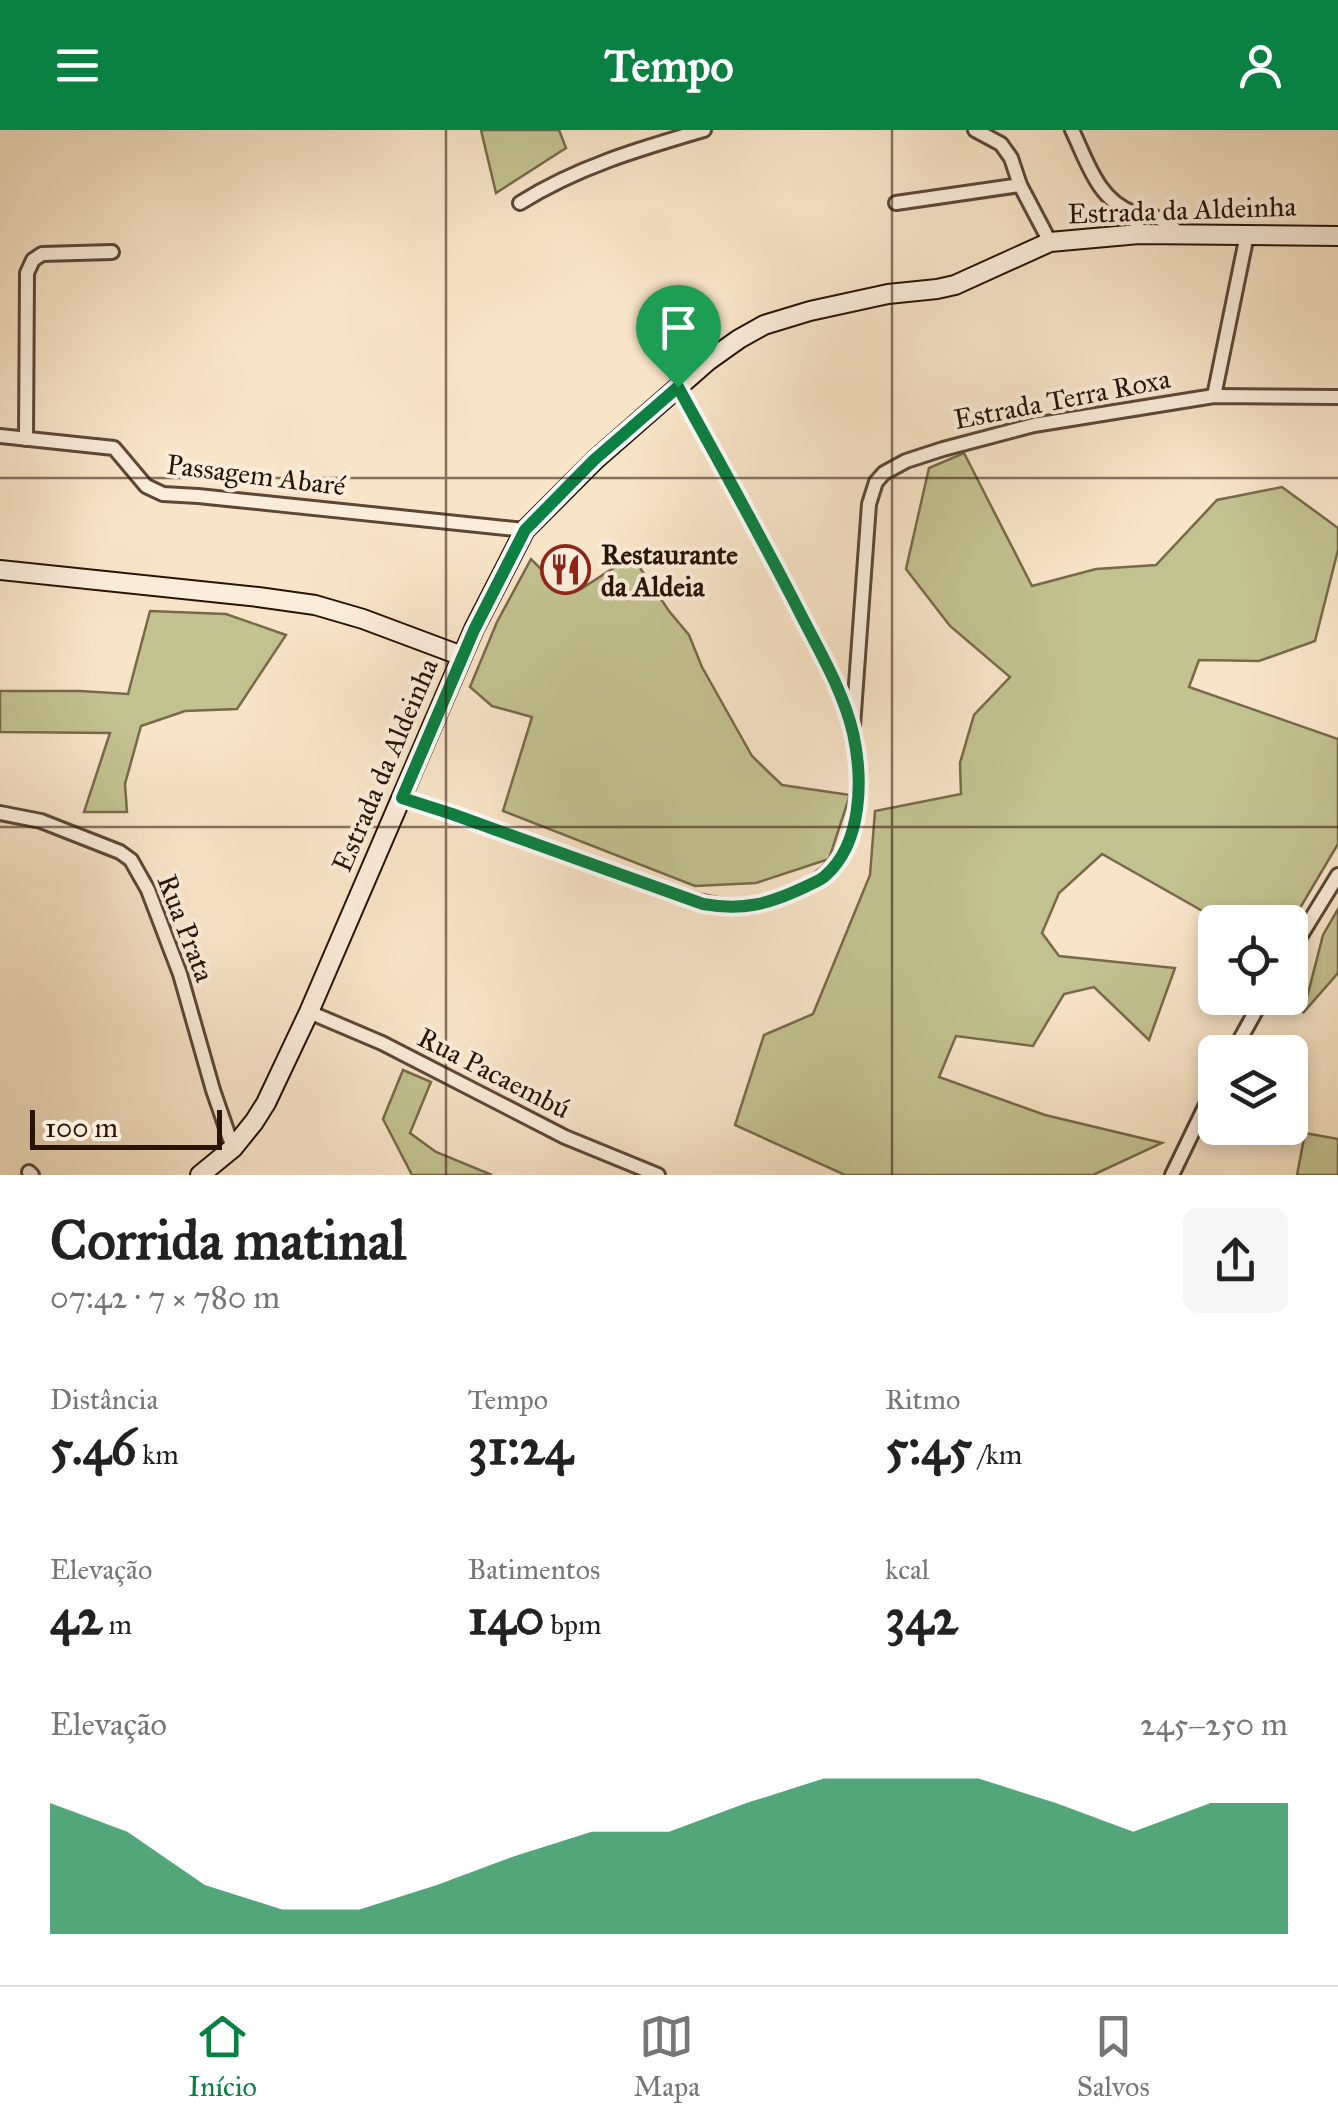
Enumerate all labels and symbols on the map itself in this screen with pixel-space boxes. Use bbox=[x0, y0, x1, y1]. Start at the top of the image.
street label: Estrada da Aldeinha bbox=[1067, 189, 1297, 231]
pin bbox=[636, 285, 721, 388]
street label: Estrada Terra Roxa bbox=[951, 361, 1173, 437]
street label: Passagem Abaré bbox=[164, 447, 348, 503]
place label: Restaurante da Aldeia bbox=[601, 537, 738, 604]
restaurant icon: Restaurante da Aldeia bbox=[540, 544, 592, 596]
street label: Estrada da Aldeinha bbox=[324, 653, 446, 877]
street label: Rua Prata bbox=[150, 869, 222, 987]
street label: Rua Pacaembú bbox=[412, 1020, 576, 1126]
scale bar bbox=[30, 1105, 222, 1150]

